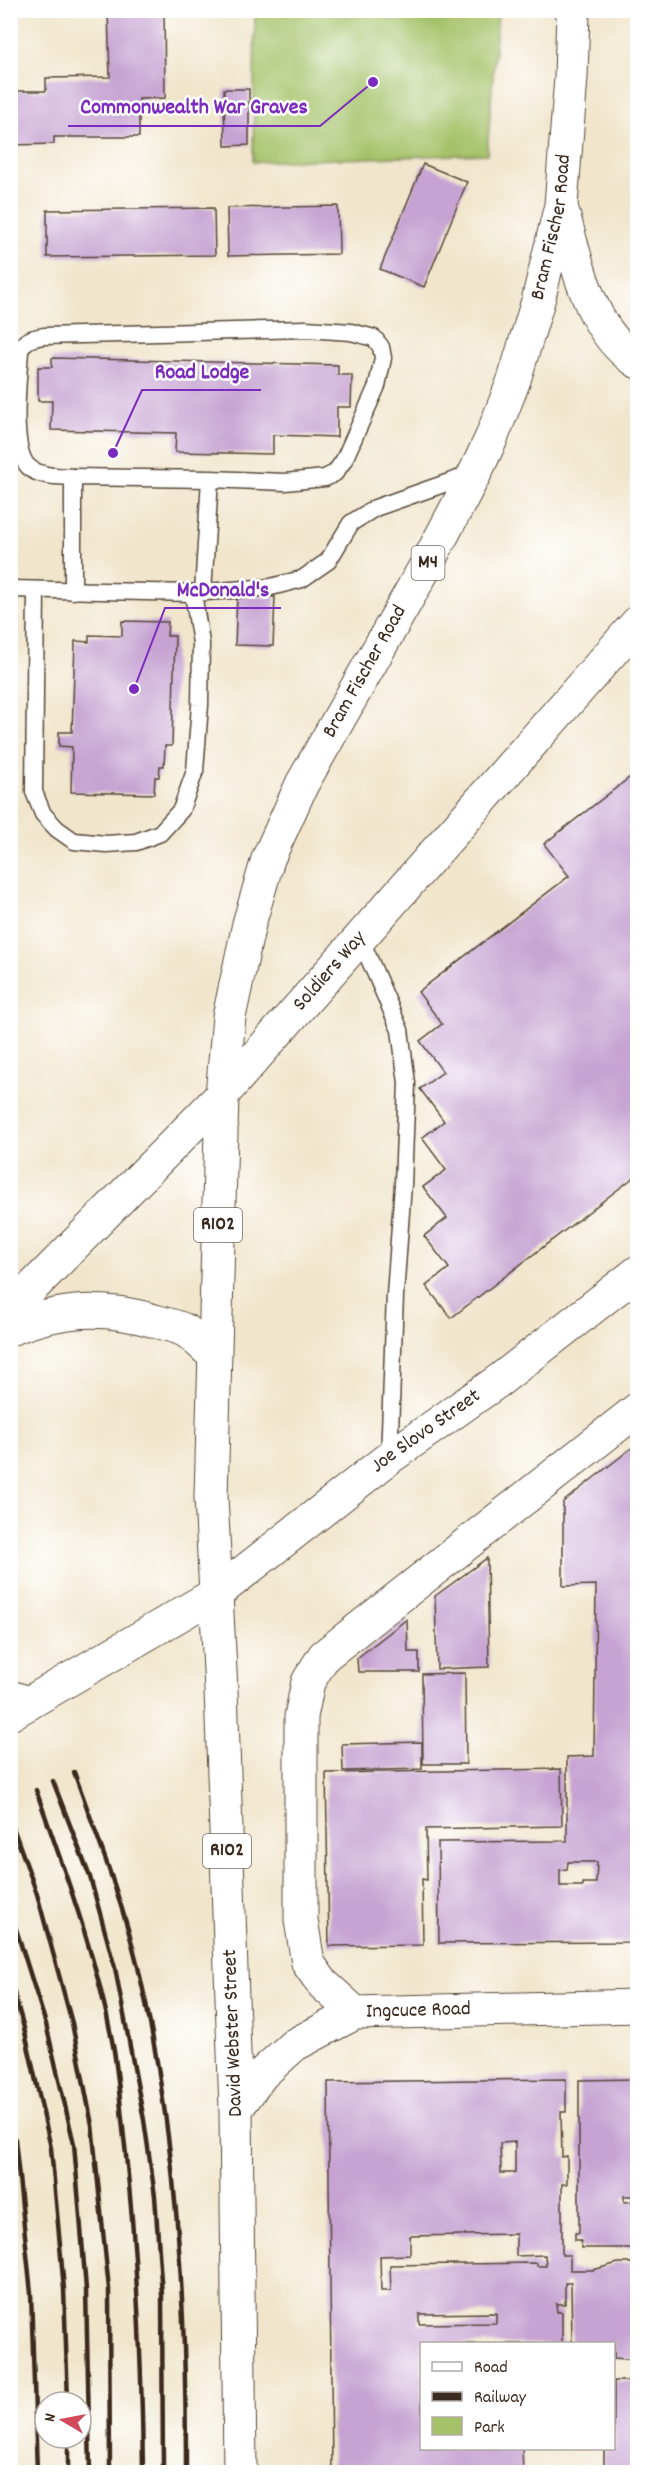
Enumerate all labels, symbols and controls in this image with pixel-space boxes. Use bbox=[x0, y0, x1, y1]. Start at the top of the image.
callout: Commonwealth War Graves bbox=[68, 86, 320, 126]
text: Commonwealth War Graves bbox=[80, 93, 308, 124]
street label: Bram Fischer Road bbox=[524, 153, 580, 303]
callout: Road Lodge bbox=[142, 350, 261, 390]
text: Road Lodge bbox=[155, 358, 250, 389]
road number: M4 bbox=[412, 546, 444, 580]
callout: McDonald's bbox=[165, 568, 281, 608]
text: McDonald's bbox=[177, 576, 269, 607]
street label: Bram Fischer Road bbox=[316, 600, 415, 744]
street label: Soldiers Way bbox=[287, 925, 374, 1019]
road number: R102 bbox=[194, 1208, 242, 1242]
street label: Joe Slovo Street bbox=[365, 1382, 488, 1481]
road number: R102 bbox=[203, 1834, 251, 1868]
street label: David Webster Street bbox=[216, 1948, 252, 2117]
street label: Ingcuce Road bbox=[366, 1995, 471, 2028]
legend bbox=[420, 2342, 615, 2450]
text: Road bbox=[474, 2356, 508, 2381]
text: Railway bbox=[474, 2386, 527, 2411]
north arrow bbox=[33, 2390, 93, 2450]
text: N bbox=[39, 2412, 63, 2424]
text: Park bbox=[474, 2416, 505, 2441]

